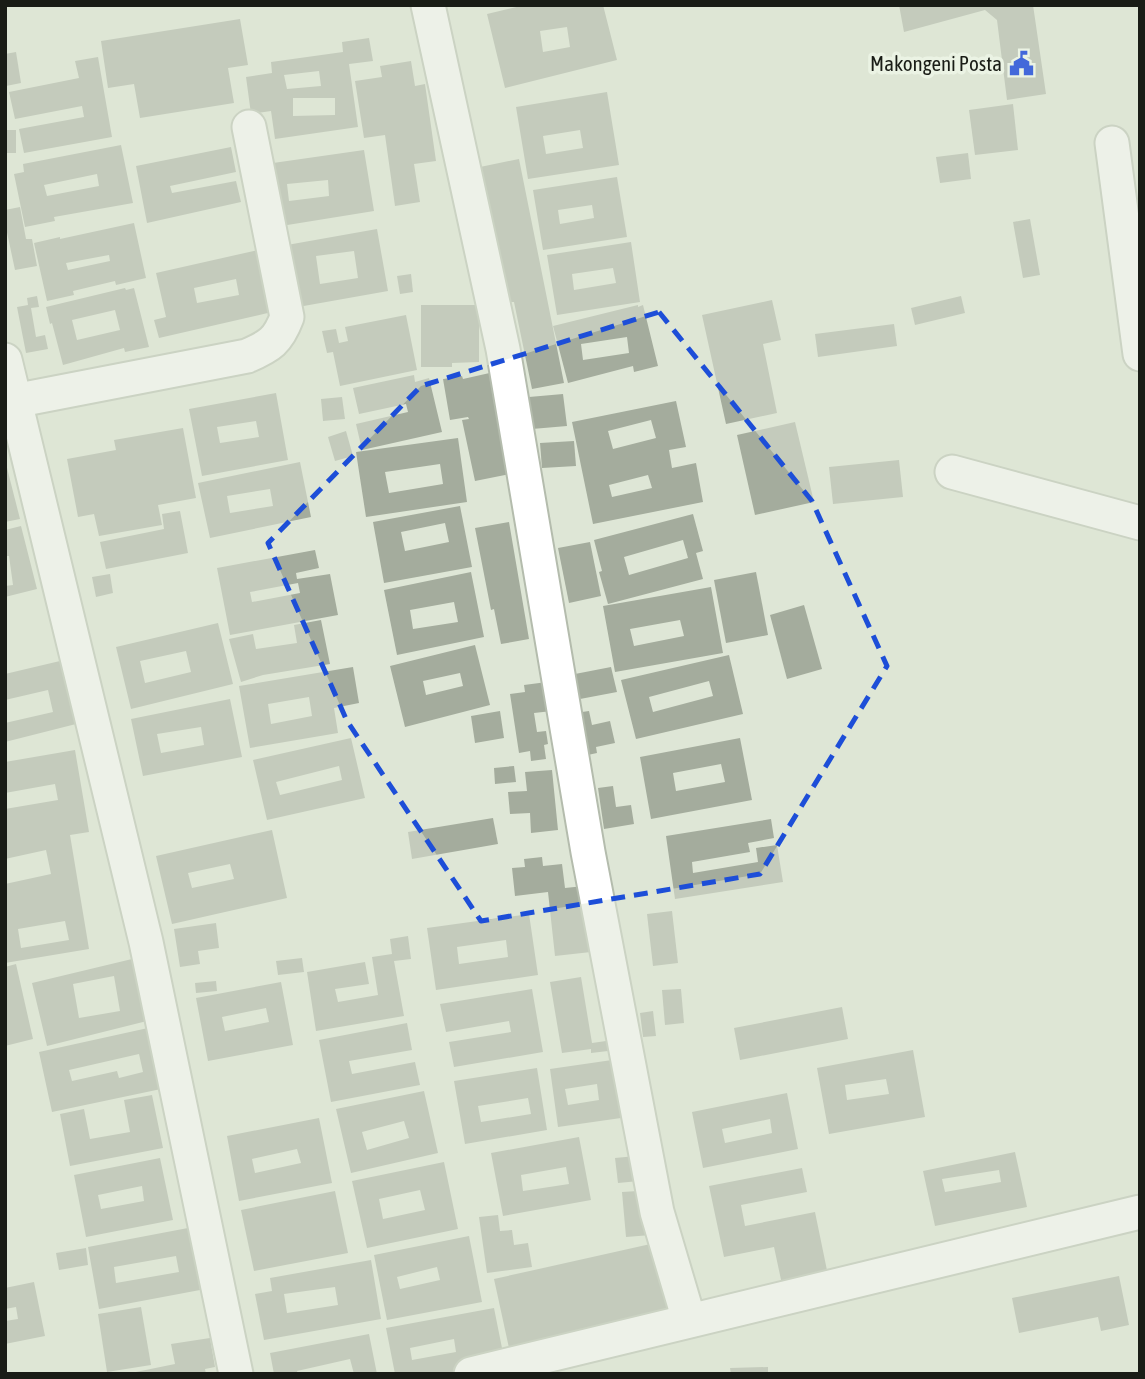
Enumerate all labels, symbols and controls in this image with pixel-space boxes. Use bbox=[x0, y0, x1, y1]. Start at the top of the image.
public building icon: Makongeni Posta bbox=[1008, 49, 1036, 77]
place label: Makongeni Posta bbox=[870, 51, 1002, 75]

